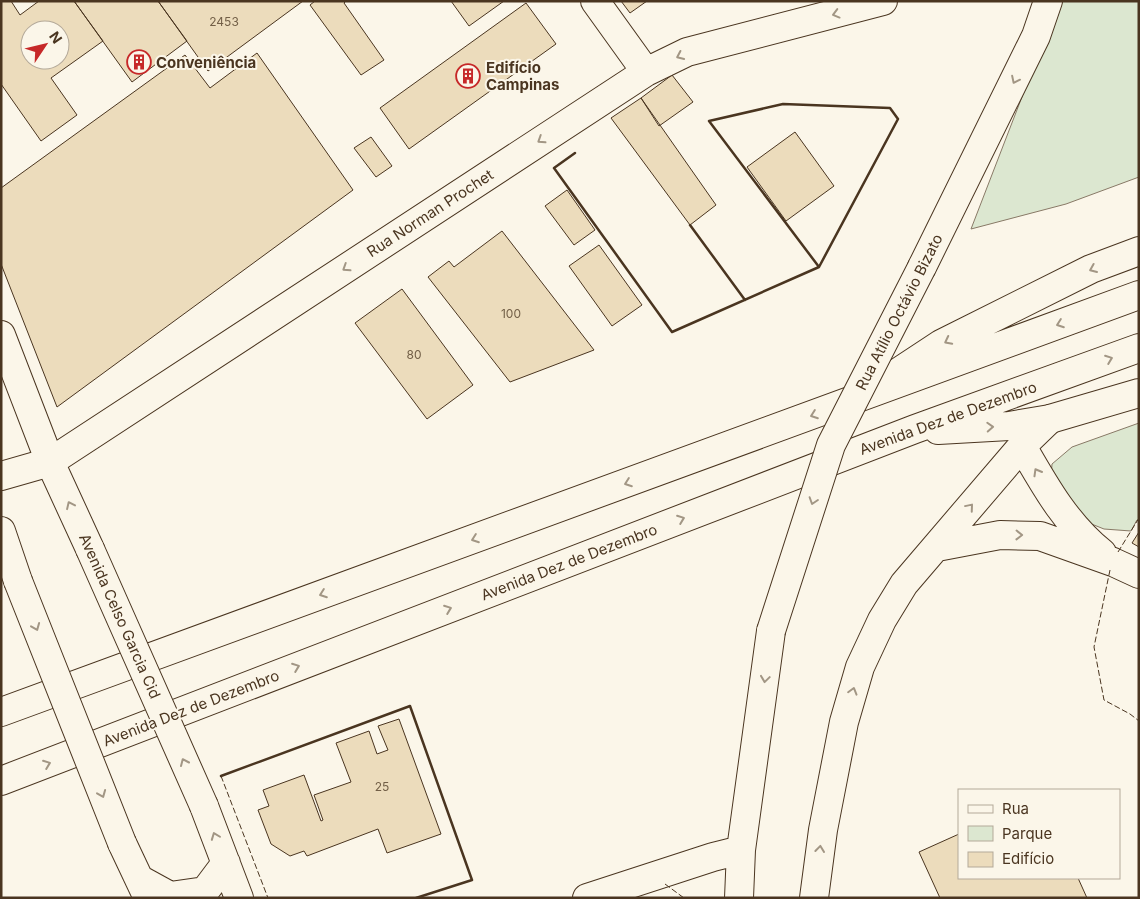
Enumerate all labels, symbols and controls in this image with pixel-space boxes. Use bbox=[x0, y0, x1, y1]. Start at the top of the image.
one-way arrow bbox=[833, 8, 841, 18]
house number: 2453 bbox=[209, 14, 239, 29]
north arrow bbox=[20, 20, 70, 70]
text: N bbox=[46, 28, 66, 47]
building icon: Conveniência bbox=[126, 49, 152, 75]
one-way arrow bbox=[676, 49, 685, 59]
place label: Conveniência bbox=[156, 53, 256, 72]
place label: Edifício Campinas bbox=[486, 58, 559, 94]
building icon: Edifício Campinas bbox=[455, 63, 481, 89]
one-way arrow bbox=[1011, 75, 1021, 84]
one-way arrow bbox=[537, 134, 547, 143]
street label: Rua Norman Prochet bbox=[363, 165, 497, 261]
street label: Rua Atílio Octávio Bizato bbox=[851, 231, 947, 393]
one-way arrow bbox=[343, 261, 352, 271]
one-way arrow bbox=[1089, 262, 1098, 273]
house number: 100 bbox=[501, 306, 521, 321]
one-way arrow bbox=[1056, 318, 1065, 328]
one-way arrow bbox=[944, 334, 953, 344]
house number: 80 bbox=[407, 347, 422, 362]
one-way arrow bbox=[1104, 355, 1113, 365]
street label: Avenida Dez de Dezembro bbox=[857, 377, 1039, 459]
one-way arrow bbox=[810, 409, 818, 419]
one-way arrow bbox=[987, 421, 995, 432]
one-way arrow bbox=[1033, 469, 1043, 478]
one-way arrow bbox=[624, 477, 633, 487]
one-way arrow bbox=[809, 497, 819, 505]
one-way arrow bbox=[65, 501, 76, 510]
one-way arrow bbox=[965, 504, 973, 513]
one-way arrow bbox=[676, 515, 685, 525]
street label: Avenida Dez de Dezembro bbox=[478, 520, 660, 604]
one-way arrow bbox=[1016, 530, 1023, 540]
street label: Avenida Celso Garcia Cid bbox=[75, 531, 165, 701]
one-way arrow bbox=[472, 533, 480, 543]
one-way arrow bbox=[319, 588, 328, 598]
one-way arrow bbox=[443, 605, 452, 615]
one-way arrow bbox=[30, 622, 40, 631]
one-way arrow bbox=[291, 663, 300, 674]
street label: Avenida Dez de Dezembro bbox=[100, 666, 282, 750]
one-way arrow bbox=[760, 675, 770, 683]
one-way arrow bbox=[848, 687, 858, 695]
one-way arrow bbox=[180, 758, 191, 767]
one-way arrow bbox=[42, 760, 51, 770]
house number: 25 bbox=[375, 779, 389, 794]
one-way arrow bbox=[96, 789, 107, 798]
legend bbox=[958, 789, 1120, 879]
text: Rua bbox=[1002, 799, 1029, 818]
text: Parque bbox=[1002, 824, 1052, 843]
one-way arrow bbox=[211, 832, 221, 841]
one-way arrow bbox=[814, 845, 825, 853]
text: Edifício bbox=[1002, 849, 1054, 868]

